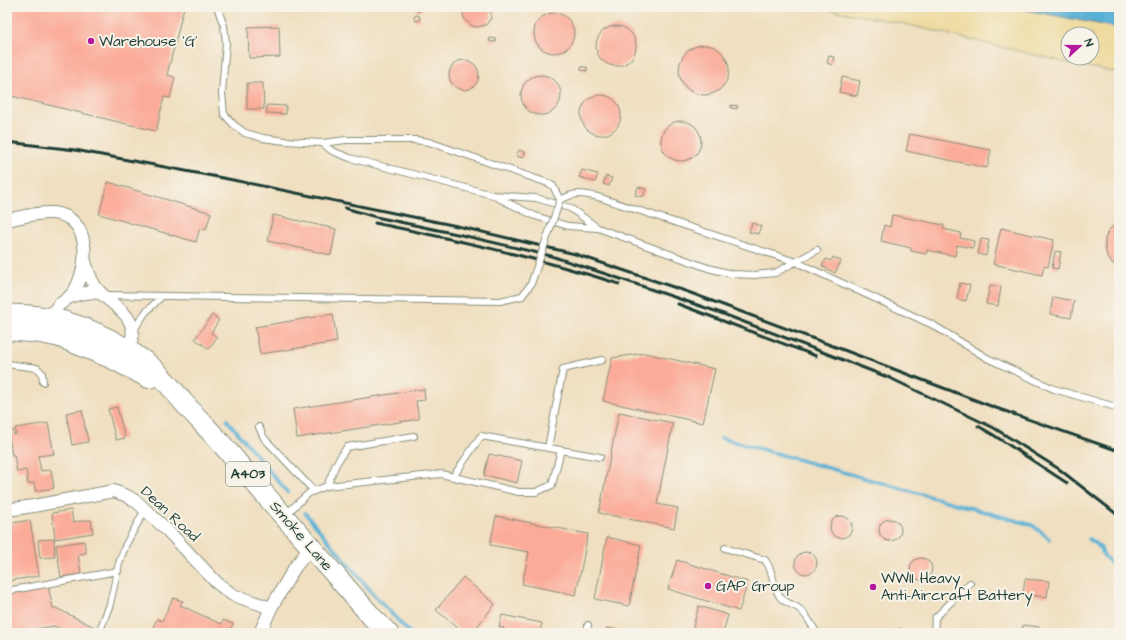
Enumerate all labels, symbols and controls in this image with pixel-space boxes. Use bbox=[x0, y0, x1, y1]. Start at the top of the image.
north arrow bbox=[1060, 26, 1100, 66]
place label: Warehouse 'G' bbox=[99, 31, 198, 52]
marker: Warehouse 'G' bbox=[86, 36, 96, 46]
text: N bbox=[1081, 37, 1097, 49]
road number: A403 bbox=[226, 462, 270, 486]
street label: Dean Road bbox=[136, 481, 204, 547]
street label: Smoke Lane bbox=[265, 496, 337, 576]
place label: WWII Heavy Anti-Aircraft Battery bbox=[881, 568, 1033, 607]
place label: GAP Group bbox=[716, 576, 795, 597]
marker: GAP Group bbox=[703, 581, 713, 591]
marker: WWII Heavy Anti-Aircraft Battery bbox=[868, 582, 878, 592]

